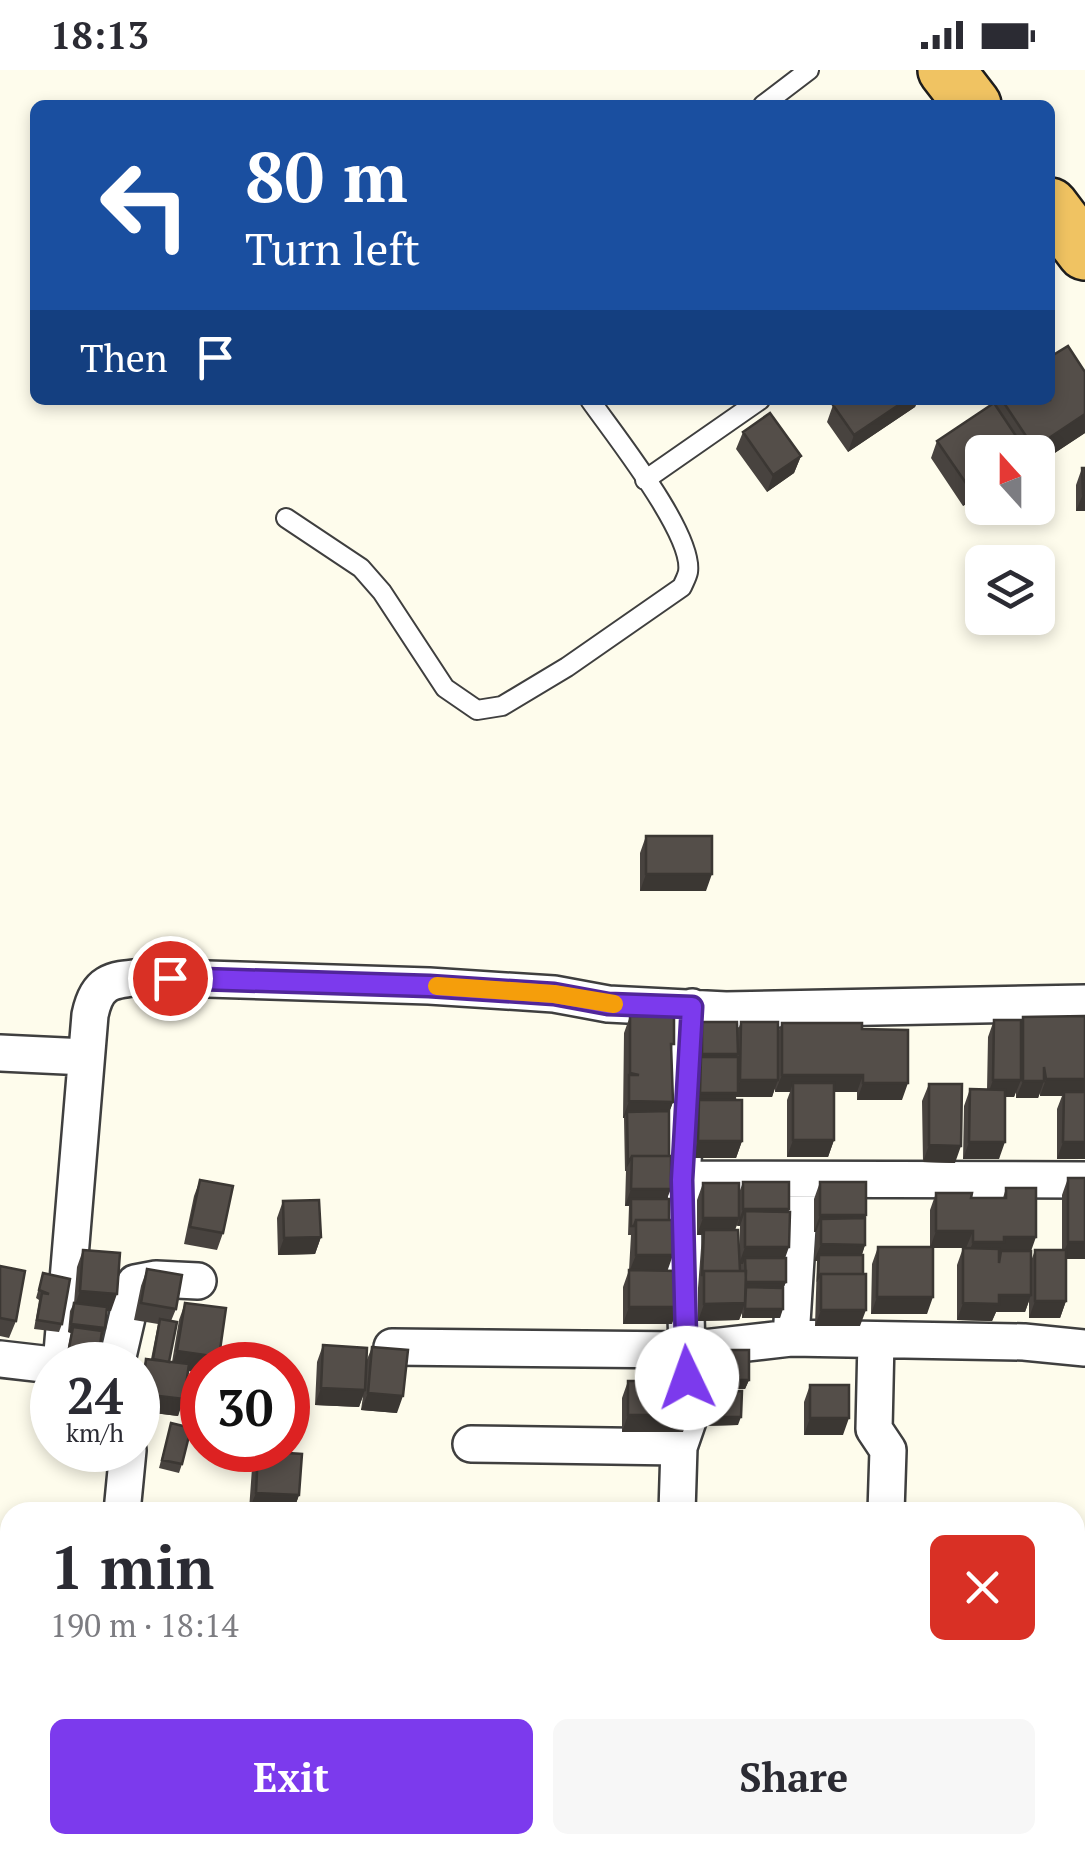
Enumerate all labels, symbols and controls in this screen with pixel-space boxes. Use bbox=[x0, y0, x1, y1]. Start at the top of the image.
text: 18:13 bbox=[50, 10, 149, 60]
text: 80 m bbox=[245, 129, 408, 222]
icon: left bbox=[80, 140, 210, 270]
text: Turn left bbox=[245, 218, 420, 278]
icon: arrive bbox=[188, 330, 243, 385]
text: Then bbox=[80, 333, 168, 383]
north arrow bbox=[965, 435, 1055, 525]
map controls bbox=[965, 435, 1055, 635]
button: layers bbox=[965, 545, 1055, 635]
pin bbox=[128, 936, 213, 1021]
icon: arrive bbox=[143, 951, 198, 1006]
position arrow bbox=[635, 1326, 739, 1430]
speed limit sign: 30 bbox=[180, 1342, 310, 1472]
text: 24 bbox=[67, 1362, 123, 1428]
text: km/h bbox=[66, 1416, 124, 1449]
text: 1 min bbox=[50, 1527, 214, 1606]
button: close bbox=[930, 1535, 1035, 1640]
text: 190 m · 18:14 bbox=[50, 1604, 238, 1646]
button: Exit bbox=[50, 1719, 533, 1834]
button: Share bbox=[553, 1719, 1035, 1834]

